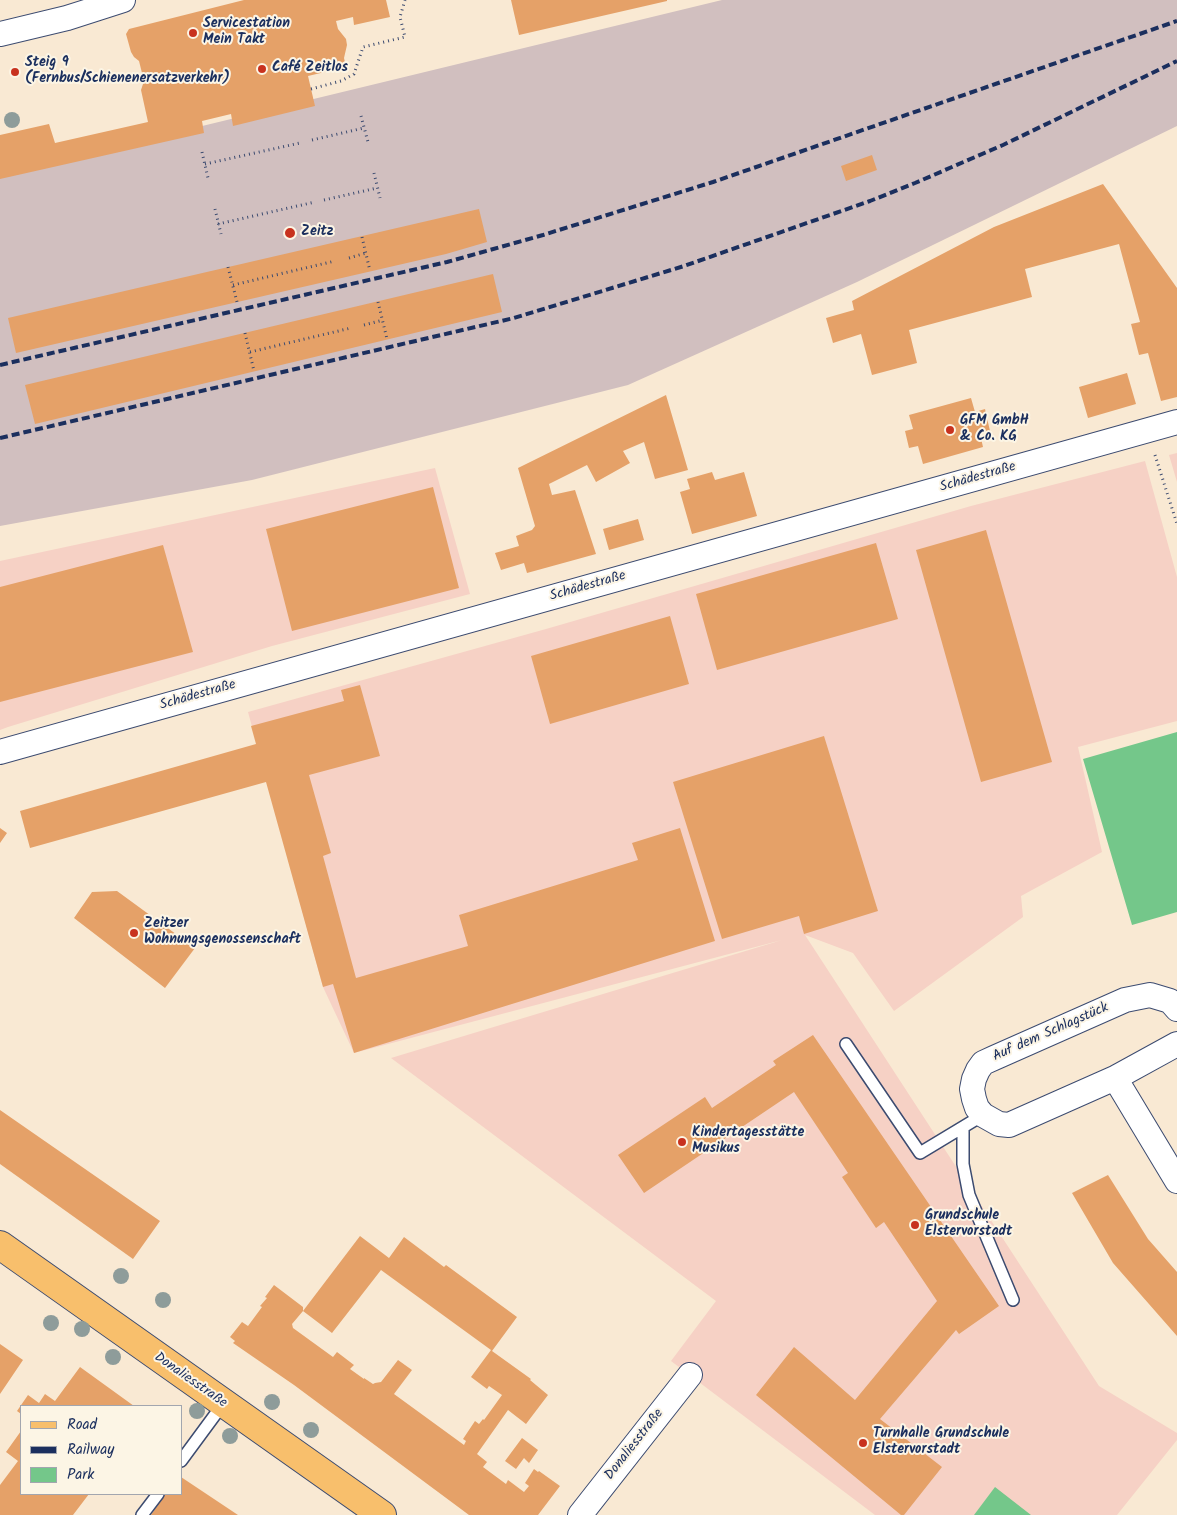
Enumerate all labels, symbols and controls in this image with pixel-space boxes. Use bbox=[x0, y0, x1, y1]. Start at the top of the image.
place label: Servicestation Mein Takt bbox=[203, 17, 290, 49]
marker: Servicestation Mein Takt bbox=[187, 27, 199, 39]
place label: Steig 9 (Fernbus/Schienenersatzverkehr) bbox=[25, 56, 230, 88]
place label: Café Zeitlos bbox=[272, 61, 348, 77]
marker: Café Zeitlos bbox=[256, 63, 268, 75]
marker: Steig 9 (Fernbus/Schienenersatzverkehr) bbox=[9, 66, 21, 78]
place label: Zeitz bbox=[301, 225, 334, 241]
marker: Zeitz bbox=[283, 226, 297, 240]
place label: GFM GmbH & Co. KG bbox=[960, 414, 1029, 447]
marker: GFM GmbH & Co. KG bbox=[944, 424, 956, 436]
street label: Schädestraße bbox=[938, 459, 1018, 497]
street label: Schädestraße bbox=[548, 568, 628, 606]
street label: Schädestraße bbox=[158, 677, 238, 715]
place label: Zeitzer Wohnungsgenossenschaft bbox=[144, 917, 301, 950]
marker: Zeitzer Wohnungsgenossenschaft bbox=[128, 927, 140, 939]
street label: Auf dem Schlagstück bbox=[991, 1000, 1111, 1066]
place label: Kindertagesstätte Musikus bbox=[692, 1126, 804, 1158]
marker: Kindertagesstätte Musikus bbox=[676, 1136, 688, 1148]
place label: Grundschule Elstervorstadt bbox=[925, 1209, 1012, 1242]
marker: Grundschule Elstervorstadt bbox=[909, 1219, 921, 1231]
street label: Donaliesstraße bbox=[150, 1350, 230, 1412]
legend bbox=[20, 1405, 182, 1495]
street label: Donaliesstraße bbox=[602, 1406, 668, 1484]
text: Road bbox=[67, 1413, 97, 1437]
place label: Turnhalle Grundschule Elstervorstadt bbox=[873, 1427, 1009, 1460]
marker: Turnhalle Grundschule Elstervorstadt bbox=[857, 1437, 869, 1449]
text: Railway bbox=[67, 1438, 114, 1462]
text: Park bbox=[67, 1463, 94, 1487]

